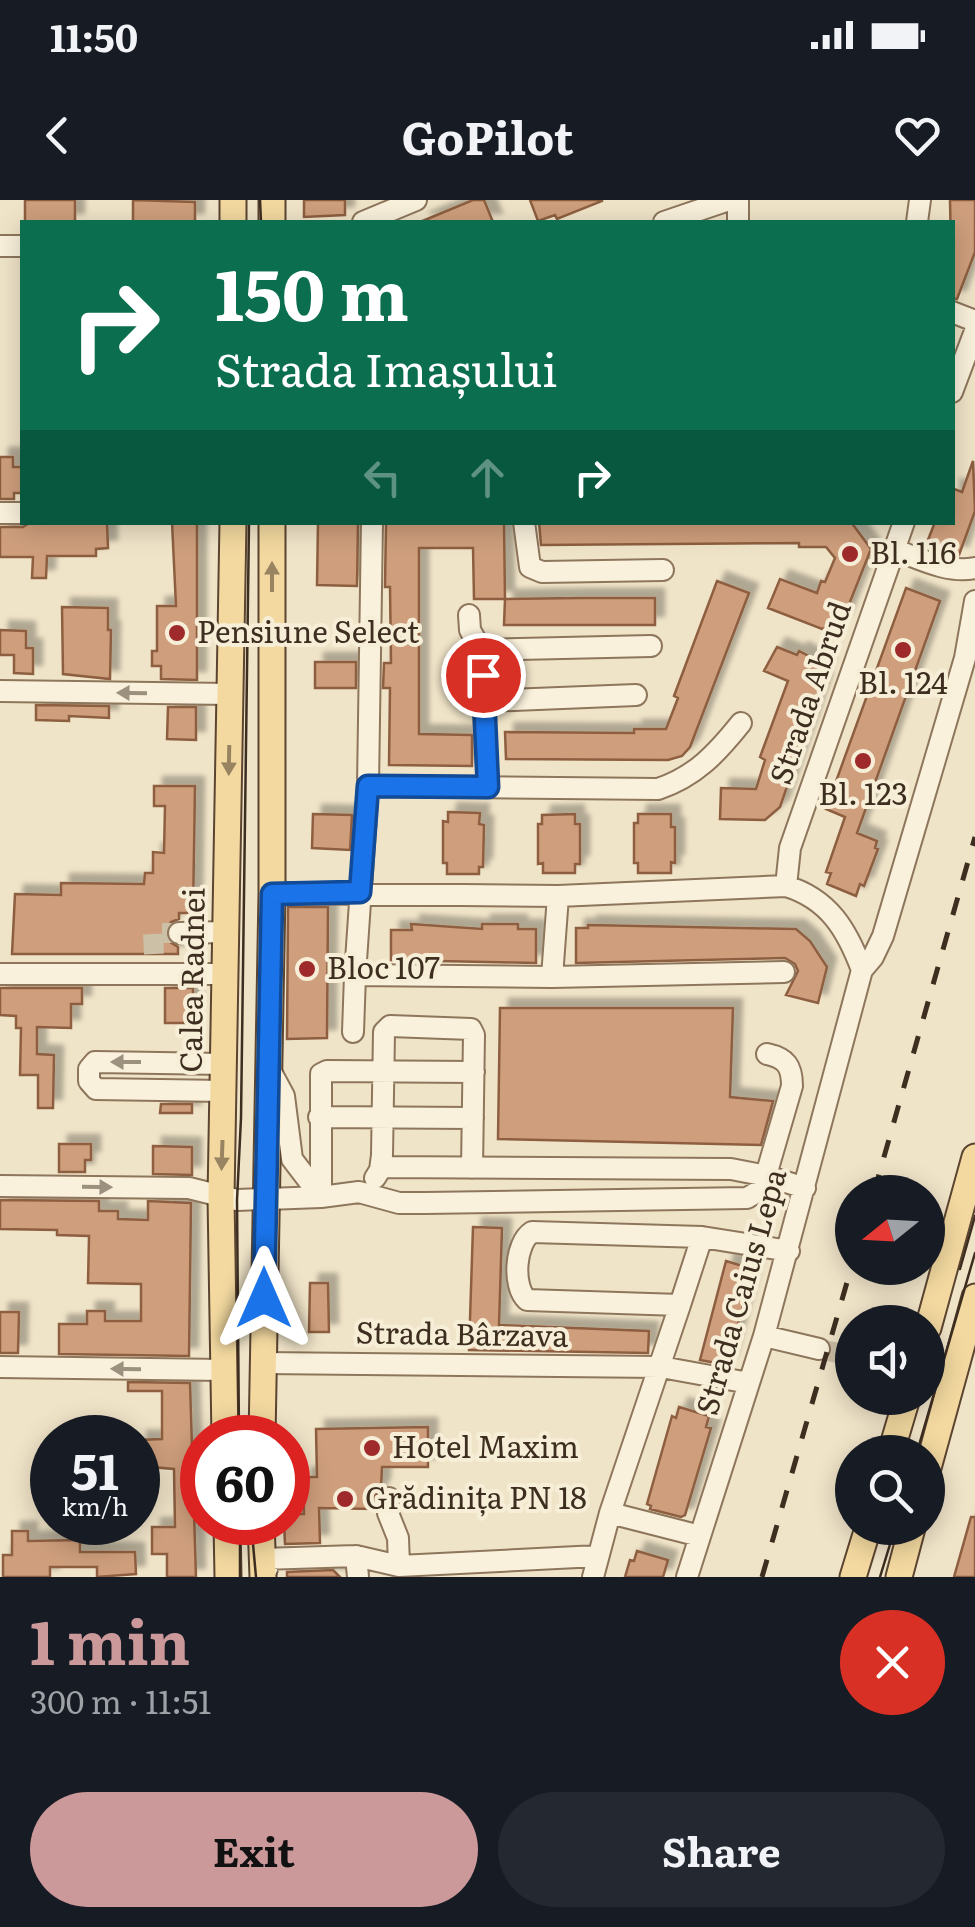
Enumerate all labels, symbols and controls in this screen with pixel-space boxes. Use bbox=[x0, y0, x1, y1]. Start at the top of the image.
text: 11:50 bbox=[50, 7, 138, 64]
text: GoPilot bbox=[402, 102, 573, 169]
icon: back bbox=[30, 108, 85, 163]
icon: heart bbox=[890, 108, 945, 163]
text: 150 m bbox=[215, 239, 409, 343]
icon: right bbox=[50, 260, 180, 390]
text: Strada Imașului bbox=[215, 334, 557, 401]
icon: left bbox=[355, 450, 410, 505]
icon: ahead bbox=[460, 450, 515, 505]
icon: right bbox=[565, 450, 620, 505]
place label: Bl. 116 bbox=[870, 529, 956, 573]
marker: Bl. 116 bbox=[839, 543, 861, 565]
one-way arrow bbox=[264, 561, 280, 593]
street label: Strada Abrud bbox=[756, 595, 860, 789]
place label: Pensiune Select bbox=[197, 608, 419, 652]
marker: Pensiune Select bbox=[166, 622, 188, 644]
pin bbox=[441, 633, 526, 718]
marker: Bl. 124 bbox=[892, 639, 914, 661]
icon: arrive bbox=[456, 648, 511, 703]
place label: Bl. 124 bbox=[858, 659, 948, 703]
one-way arrow bbox=[116, 685, 148, 701]
one-way arrow bbox=[220, 744, 236, 776]
marker: Bl. 123 bbox=[852, 750, 874, 772]
place label: Bl. 123 bbox=[818, 770, 908, 814]
street label: Calea Radnei bbox=[166, 887, 214, 1073]
place label: Bloc 107 bbox=[327, 944, 440, 988]
marker: Bloc 107 bbox=[296, 958, 318, 980]
one-way arrow bbox=[110, 1054, 142, 1070]
one-way arrow bbox=[214, 1139, 230, 1171]
street label: Strada Caius Lepa bbox=[683, 1162, 796, 1419]
north arrow bbox=[835, 1175, 945, 1285]
map controls bbox=[835, 1175, 945, 1545]
one-way arrow bbox=[82, 1179, 114, 1195]
position arrow bbox=[212, 1246, 316, 1350]
button: sound bbox=[835, 1305, 945, 1415]
street label: Strada Bârzava bbox=[355, 1308, 570, 1356]
one-way arrow bbox=[110, 1360, 142, 1376]
speed limit sign: 60 bbox=[180, 1415, 310, 1545]
place label: Hotel Maxim bbox=[392, 1423, 579, 1467]
text: 51 bbox=[71, 1431, 119, 1505]
button: search bbox=[835, 1435, 945, 1545]
marker: Hotel Maxim bbox=[361, 1437, 383, 1459]
place label: Grădinița PN 18 bbox=[365, 1474, 587, 1518]
text: km/h bbox=[62, 1487, 128, 1524]
marker: Grădinița PN 18 bbox=[334, 1488, 356, 1510]
text: 1 min bbox=[30, 1594, 190, 1683]
button: close bbox=[840, 1610, 945, 1715]
text: 300 m · 11:51 bbox=[30, 1676, 211, 1724]
button: Exit bbox=[30, 1792, 478, 1907]
button: Share bbox=[498, 1792, 945, 1907]

